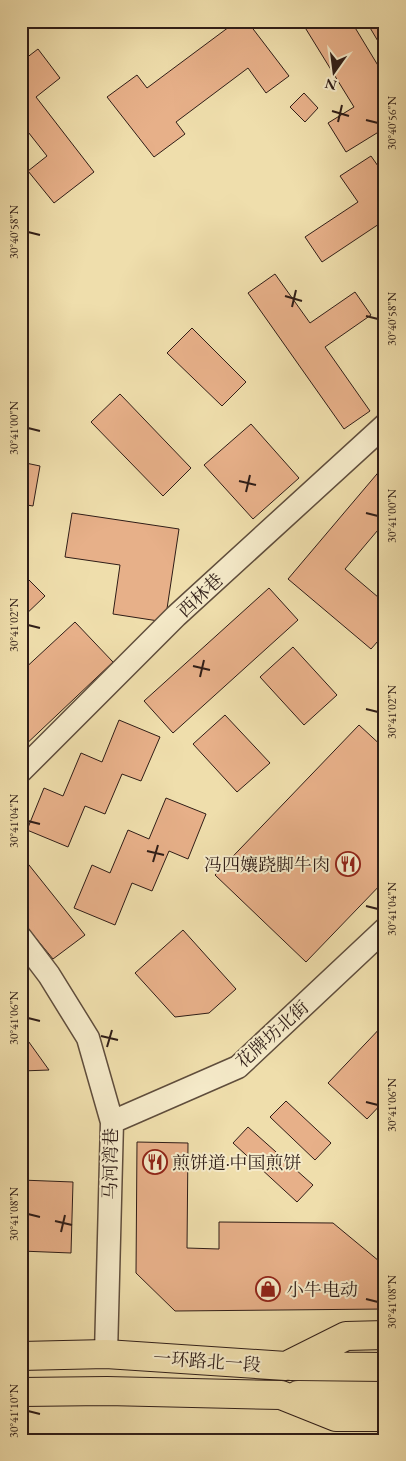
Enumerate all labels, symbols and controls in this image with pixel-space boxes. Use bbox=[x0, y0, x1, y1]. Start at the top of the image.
north arrow bbox=[308, 48, 358, 98]
text: N bbox=[323, 74, 339, 95]
text: 30°40'56"N bbox=[384, 96, 400, 150]
text: 30°40'58"N bbox=[6, 205, 22, 259]
text: 30°40'58"N bbox=[384, 292, 400, 346]
text: 30°41'00"N bbox=[6, 401, 22, 455]
text: 30°41'00"N bbox=[384, 489, 400, 543]
street label: 西林巷 bbox=[172, 568, 228, 622]
text: 30°41'02"N bbox=[6, 598, 22, 652]
text: 30°41'02"N bbox=[384, 685, 400, 739]
text: 30°41'04"N bbox=[6, 794, 22, 848]
restaurant icon: 冯四孃跷脚牛肉 bbox=[335, 851, 361, 877]
place label: 冯四孃跷脚牛肉 bbox=[204, 853, 330, 876]
text: 30°41'04"N bbox=[384, 882, 400, 936]
text: 30°41'06"N bbox=[6, 991, 22, 1045]
street label: 花牌坊北街 bbox=[231, 995, 313, 1073]
text: 30°41'06"N bbox=[384, 1078, 400, 1132]
street label: 马河湾巷 bbox=[98, 1128, 122, 1200]
restaurant icon: 煎饼道·中国煎饼 bbox=[142, 1149, 168, 1175]
place label: 煎饼道·中国煎饼 bbox=[172, 1151, 302, 1174]
text: 30°41'08"N bbox=[6, 1187, 22, 1241]
text: 30°41'08"N bbox=[384, 1275, 400, 1329]
shop icon: 小牛电动 bbox=[255, 1276, 281, 1302]
place label: 小牛电动 bbox=[286, 1278, 358, 1301]
street label: 一环路北一段 bbox=[152, 1346, 262, 1376]
text: 30°41'10"N bbox=[6, 1384, 22, 1438]

